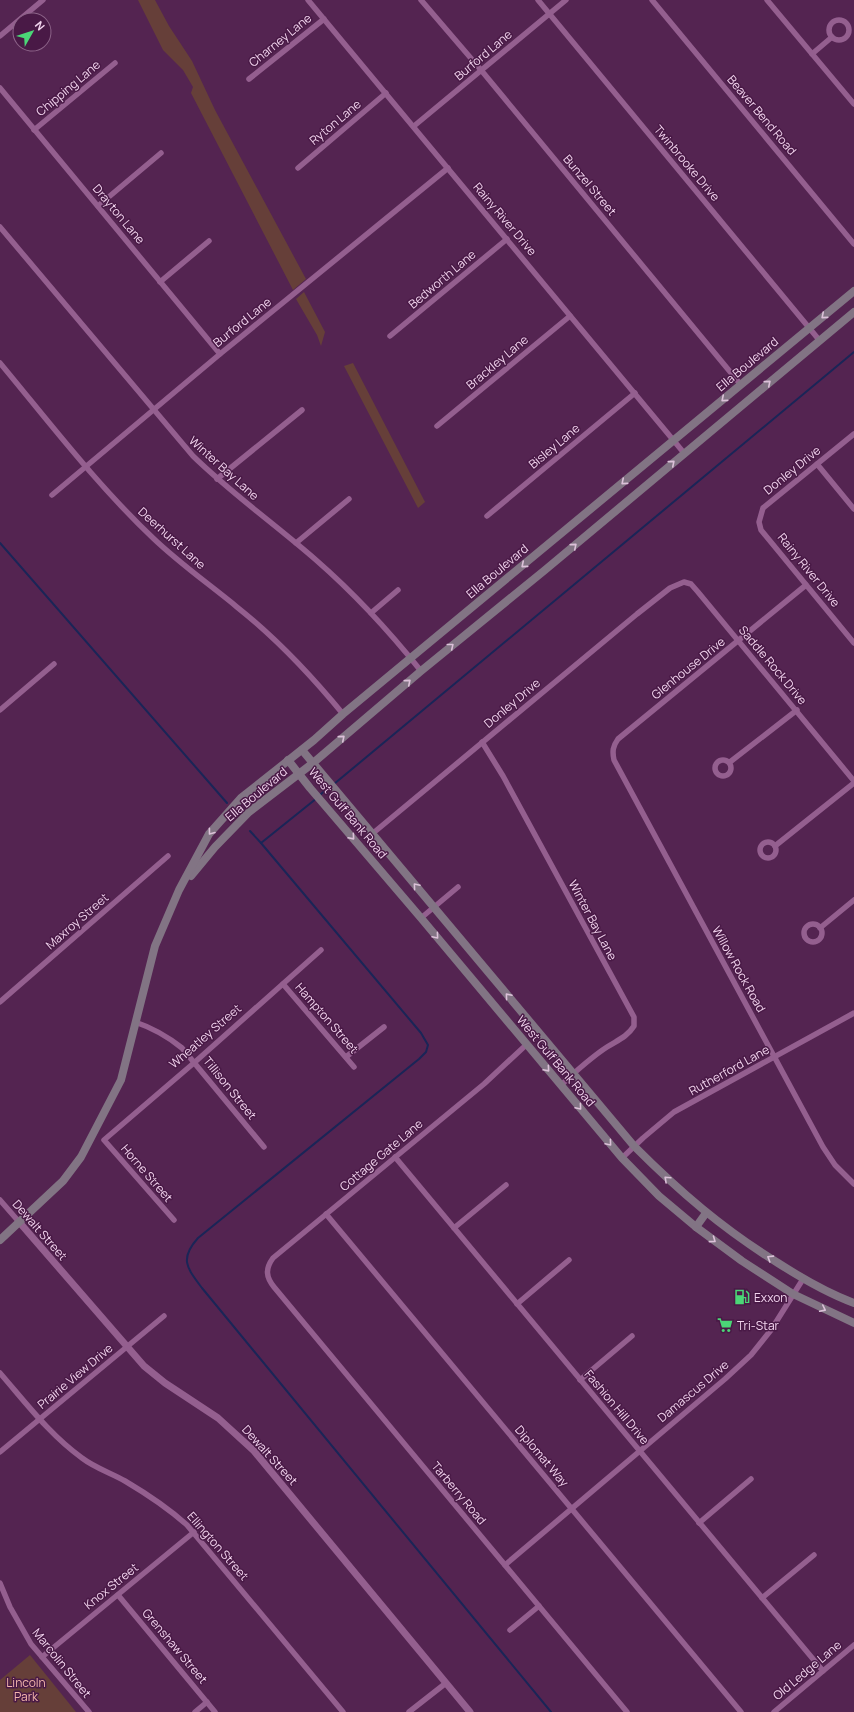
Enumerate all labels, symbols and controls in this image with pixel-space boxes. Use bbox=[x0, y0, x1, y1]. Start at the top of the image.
street label: Charney Lane bbox=[245, 9, 315, 71]
north arrow bbox=[12, 12, 52, 52]
text: N bbox=[32, 18, 49, 33]
street label: Burford Lane bbox=[451, 26, 515, 84]
street label: Chipping Lane bbox=[32, 56, 104, 120]
street label: Beaver Bend Road bbox=[724, 71, 800, 159]
street label: Ryton Lane bbox=[306, 95, 364, 149]
street label: Twinbrooke Drive bbox=[650, 121, 724, 205]
street label: Bunzel Street bbox=[559, 151, 621, 219]
street label: Rainy River Drive bbox=[469, 179, 541, 259]
street label: Drayton Lane bbox=[89, 180, 149, 248]
street label: Bedworth Lane bbox=[405, 246, 479, 312]
street label: Burford Lane bbox=[209, 293, 275, 351]
one-way arrow bbox=[821, 311, 829, 318]
street label: Brackley Lane bbox=[462, 331, 532, 393]
street label: Ella Boulevard bbox=[712, 333, 782, 395]
one-way arrow bbox=[763, 381, 770, 388]
one-way arrow bbox=[721, 394, 729, 401]
street label: Bisley Lane bbox=[525, 420, 583, 472]
street label: Winter Bay Lane bbox=[185, 432, 263, 504]
street label: Donley Drive bbox=[760, 442, 824, 498]
one-way arrow bbox=[668, 460, 675, 467]
one-way arrow bbox=[622, 478, 629, 485]
street label: Deerhurst Lane bbox=[135, 503, 209, 573]
street label: Rainy River Drive bbox=[774, 529, 844, 611]
street label: Ella Boulevard bbox=[462, 540, 532, 602]
one-way arrow bbox=[569, 544, 576, 551]
one-way arrow bbox=[521, 561, 529, 568]
street label: Saddle Rock Drive bbox=[735, 622, 811, 708]
street label: Glenhouse Drive bbox=[648, 633, 728, 703]
one-way arrow bbox=[447, 644, 454, 651]
street label: Donley Drive bbox=[480, 674, 544, 732]
one-way arrow bbox=[403, 679, 411, 686]
one-way arrow bbox=[338, 735, 345, 742]
street label: Ella Boulevard bbox=[221, 763, 291, 825]
street label: West Gulf Bank Road bbox=[305, 764, 391, 862]
one-way arrow bbox=[208, 828, 216, 835]
one-way arrow bbox=[347, 833, 354, 840]
street label: Winter Bay Lane bbox=[565, 877, 621, 963]
one-way arrow bbox=[413, 883, 420, 891]
street label: Maxroy Street bbox=[42, 889, 112, 953]
street label: Willow Rock Road bbox=[708, 923, 770, 1015]
one-way arrow bbox=[432, 932, 439, 939]
street label: Hampton Street bbox=[292, 979, 363, 1057]
one-way arrow bbox=[506, 994, 513, 1001]
street label: Wheatley Street bbox=[165, 1000, 245, 1072]
street label: West Gulf Bank Road bbox=[513, 1012, 599, 1110]
street label: Rutherford Lane bbox=[686, 1041, 772, 1099]
street label: Tillison Street bbox=[199, 1053, 261, 1123]
one-way arrow bbox=[542, 1064, 549, 1071]
one-way arrow bbox=[574, 1102, 581, 1109]
street label: Cottage Gate Lane bbox=[336, 1115, 426, 1195]
one-way arrow bbox=[605, 1138, 612, 1146]
street label: Horne Street bbox=[117, 1140, 177, 1206]
one-way arrow bbox=[664, 1176, 672, 1184]
street label: Dewalt Street bbox=[9, 1196, 71, 1264]
one-way arrow bbox=[709, 1235, 716, 1243]
one-way arrow bbox=[767, 1255, 774, 1263]
fuel station icon: Exxon bbox=[733, 1288, 751, 1306]
place label: Exxon bbox=[754, 1289, 787, 1306]
one-way arrow bbox=[818, 1304, 826, 1312]
supermarket icon: Tri-Star bbox=[716, 1316, 734, 1334]
place label: Tri-Star bbox=[737, 1317, 780, 1334]
street label: Prairie View Drive bbox=[34, 1339, 116, 1413]
street label: Damascus Drive bbox=[654, 1356, 732, 1426]
street label: Fashion Hill Drive bbox=[581, 1366, 653, 1448]
street label: Dewalt Street bbox=[238, 1421, 302, 1489]
street label: Diplomat Way bbox=[511, 1422, 573, 1491]
street label: Tarberry Road bbox=[428, 1458, 490, 1528]
street label: Ellington Street bbox=[183, 1508, 253, 1584]
street label: Knox Street bbox=[80, 1559, 142, 1613]
street label: Grenshaw Street bbox=[138, 1605, 212, 1687]
street label: Marcolin Street bbox=[29, 1625, 95, 1701]
street label: Old Ledge Lane bbox=[769, 1636, 845, 1704]
park label: Lincoln Park bbox=[6, 1674, 46, 1705]

